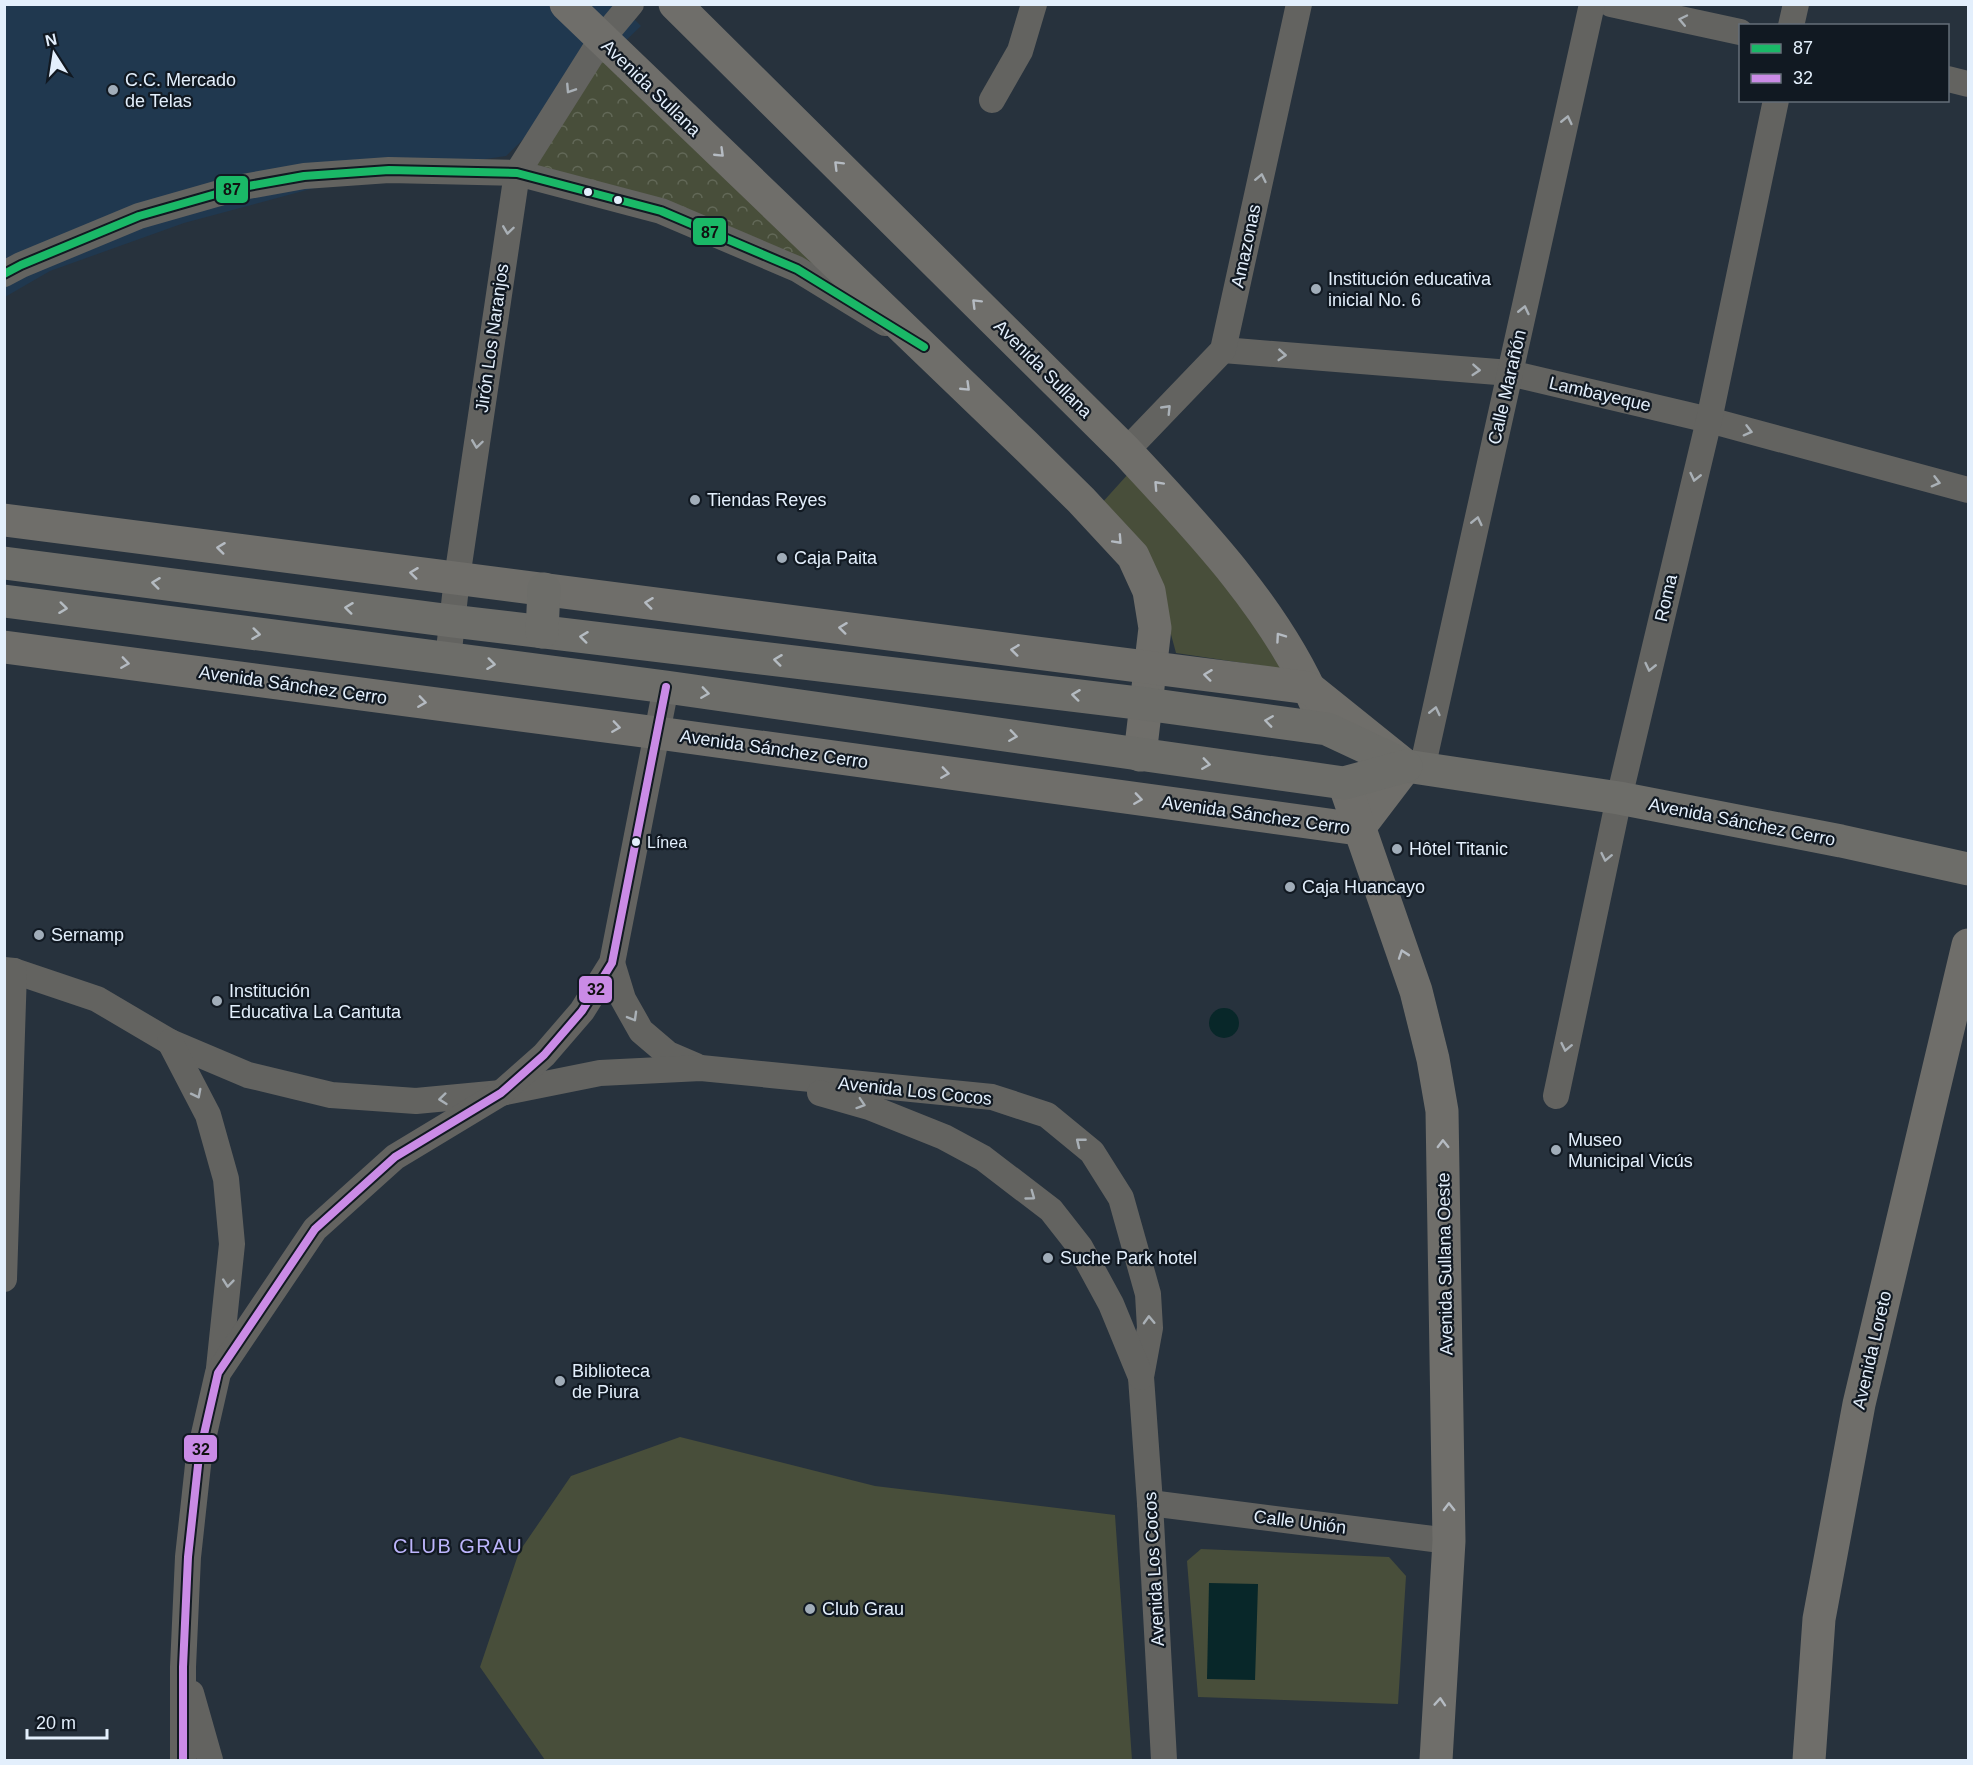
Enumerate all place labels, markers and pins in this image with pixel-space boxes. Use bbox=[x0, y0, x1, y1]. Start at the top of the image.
place label: C.C. Mercado de Telas bbox=[125, 70, 236, 111]
marker: C.C. Mercado de Telas bbox=[106, 83, 120, 97]
unlabelled marker bbox=[582, 186, 594, 198]
unlabelled marker bbox=[612, 194, 624, 206]
place label: Institución educativa inicial No. 6 bbox=[1328, 269, 1492, 310]
marker: Institución educativa inicial No. 6 bbox=[1309, 282, 1323, 296]
place label: Tiendas Reyes bbox=[707, 490, 826, 510]
marker: Tiendas Reyes bbox=[688, 493, 702, 507]
place label: Caja Paita bbox=[794, 548, 878, 568]
marker: Caja Paita bbox=[775, 551, 789, 565]
place label: Línea bbox=[647, 834, 687, 851]
marker: Línea bbox=[630, 836, 642, 848]
place label: Hôtel Titanic bbox=[1409, 839, 1508, 859]
marker: Hôtel Titanic bbox=[1390, 842, 1404, 856]
place label: Caja Huancayo bbox=[1302, 877, 1425, 897]
marker: Caja Huancayo bbox=[1283, 880, 1297, 894]
place label: Sernamp bbox=[51, 925, 124, 945]
marker: Sernamp bbox=[32, 928, 46, 942]
place label: Institución Educativa La Cantuta bbox=[229, 981, 402, 1022]
marker: Institución Educativa La Cantuta bbox=[210, 994, 224, 1008]
place label: Museo Municipal Vicús bbox=[1568, 1130, 1693, 1171]
marker: Museo Municipal Vicús bbox=[1549, 1143, 1563, 1157]
place label: Suche Park hotel bbox=[1060, 1248, 1197, 1268]
marker: Suche Park hotel bbox=[1041, 1251, 1055, 1265]
place label: Biblioteca de Piura bbox=[572, 1361, 651, 1402]
marker: Biblioteca de Piura bbox=[553, 1374, 567, 1388]
place label: Club Grau bbox=[822, 1599, 904, 1619]
marker: Club Grau bbox=[803, 1602, 817, 1616]

